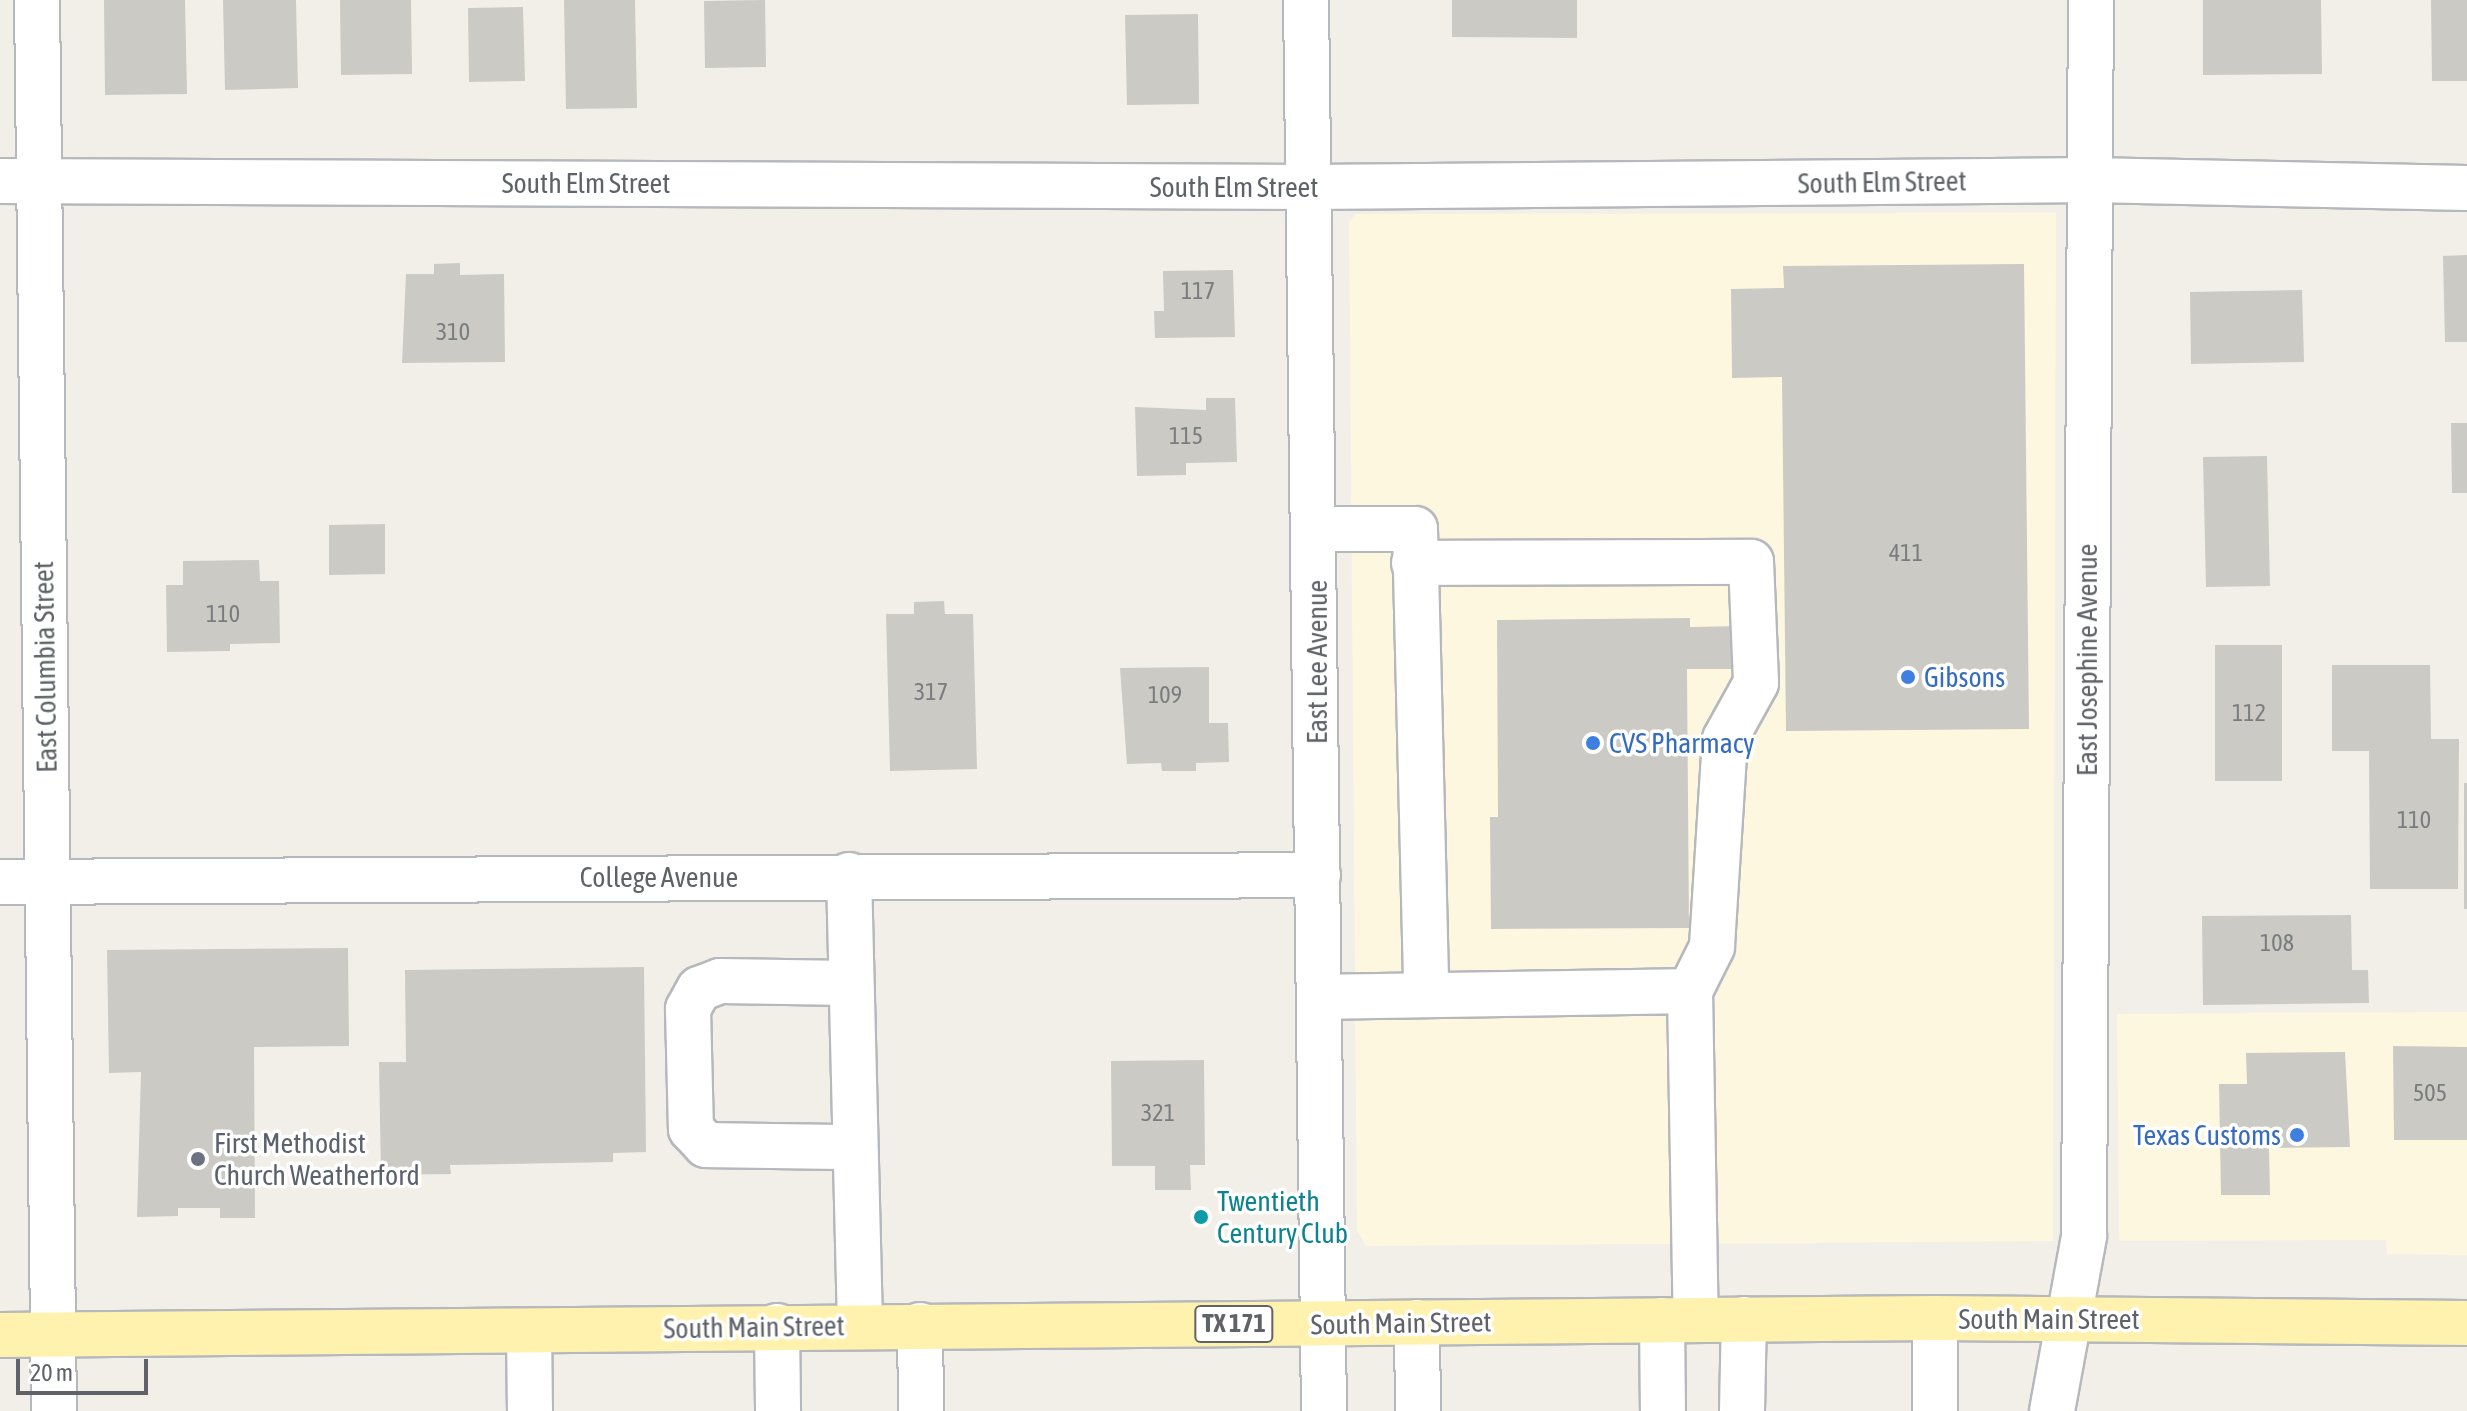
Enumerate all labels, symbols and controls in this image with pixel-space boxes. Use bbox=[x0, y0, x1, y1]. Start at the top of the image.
street label: South Elm Street bbox=[1797, 164, 1967, 200]
street label: South Elm Street bbox=[502, 166, 670, 200]
street label: South Elm Street bbox=[1150, 170, 1318, 204]
house number: 117 bbox=[1181, 277, 1215, 305]
house number: 310 bbox=[436, 318, 470, 346]
house number: 115 bbox=[1169, 422, 1203, 450]
house number: 411 bbox=[1889, 539, 1923, 567]
street label: East Josephine Avenue bbox=[2070, 544, 2104, 776]
street label: East Columbia Street bbox=[26, 561, 64, 773]
street label: East Lee Avenue bbox=[1300, 580, 1334, 744]
house number: 110 bbox=[206, 600, 240, 628]
place label: Gibsons bbox=[1924, 660, 2005, 694]
marker: Gibsons bbox=[1899, 668, 1917, 686]
house number: 317 bbox=[914, 678, 948, 706]
house number: 109 bbox=[1148, 681, 1182, 709]
house number: 112 bbox=[2232, 699, 2266, 727]
place label: CVS Pharmacy bbox=[1609, 726, 1755, 760]
marker: CVS Pharmacy bbox=[1584, 734, 1602, 752]
house number: 110 bbox=[2397, 806, 2431, 834]
street label: College Avenue bbox=[580, 860, 738, 894]
house number: 108 bbox=[2260, 929, 2294, 957]
house number: 505 bbox=[2413, 1079, 2447, 1107]
house number: 321 bbox=[1141, 1099, 1175, 1127]
place label: Texas Customs bbox=[2133, 1118, 2281, 1152]
place label: First Methodist Church Weatherford bbox=[214, 1126, 420, 1192]
marker: Texas Customs bbox=[2288, 1126, 2306, 1144]
marker: First Methodist Church Weatherford bbox=[189, 1150, 207, 1168]
place label: Twentieth Century Club bbox=[1217, 1184, 1348, 1250]
marker: Twentieth Century Club bbox=[1192, 1208, 1210, 1226]
road number: TX 171 bbox=[1194, 1302, 1274, 1346]
street label: South Main Street bbox=[1959, 1302, 2139, 1336]
street label: South Main Street bbox=[1310, 1305, 1492, 1341]
street label: South Main Street bbox=[663, 1309, 845, 1345]
scale bar bbox=[20, 1343, 152, 1393]
text: 20 m bbox=[30, 1359, 73, 1386]

